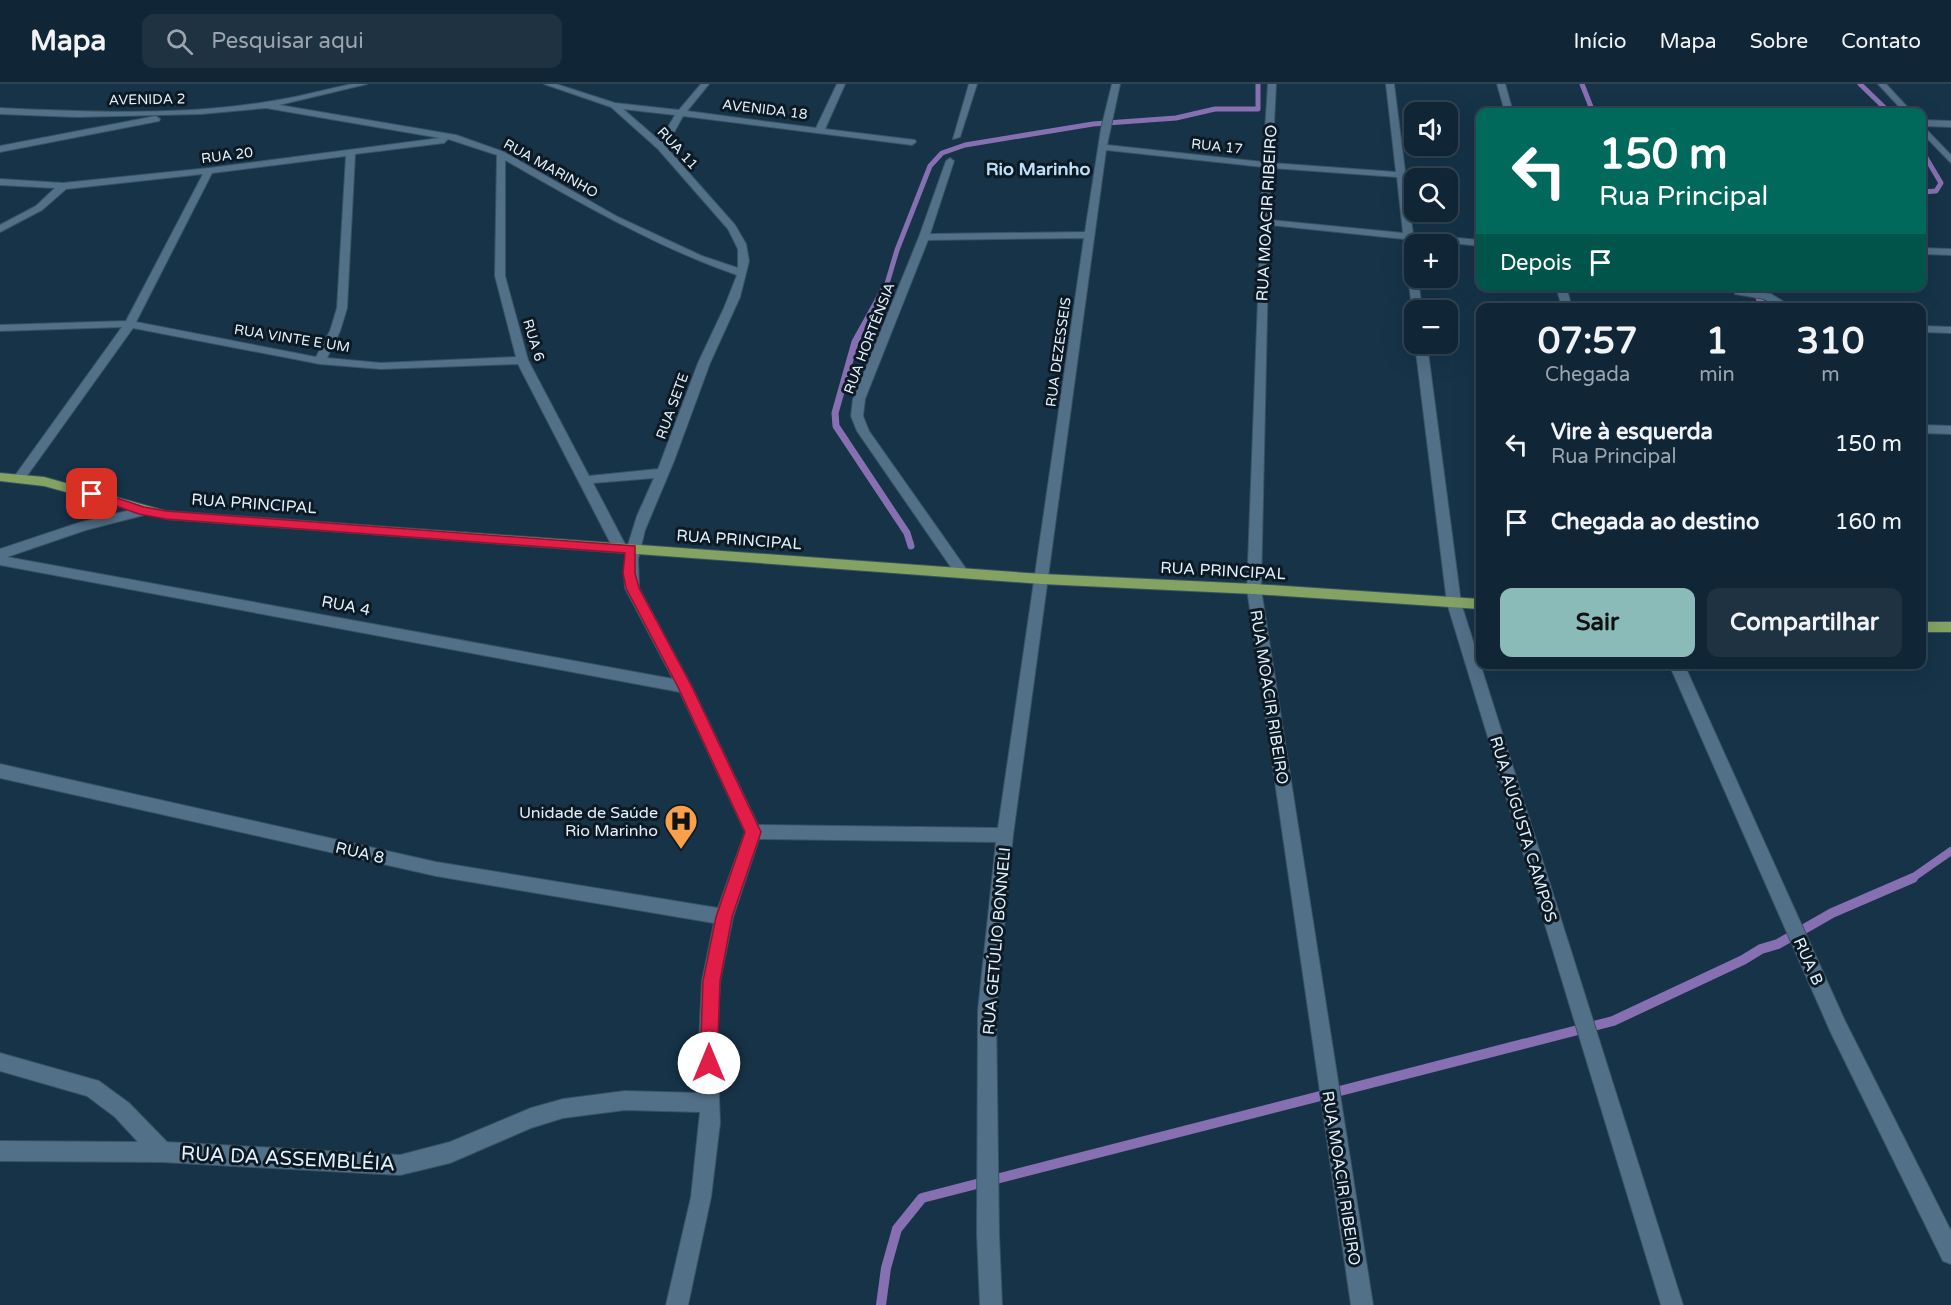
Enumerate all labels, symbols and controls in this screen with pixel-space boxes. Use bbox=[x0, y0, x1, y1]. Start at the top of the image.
search box bbox=[142, 14, 562, 68]
text: Mapa bbox=[30, 24, 106, 58]
icon: search bbox=[163, 25, 196, 58]
text: Pesquisar aqui bbox=[211, 28, 364, 54]
text: Início bbox=[1574, 29, 1626, 54]
text: Mapa bbox=[1659, 29, 1717, 54]
text: Sobre bbox=[1750, 29, 1808, 54]
text: Contato bbox=[1841, 29, 1921, 54]
street label: AVENIDA 2 bbox=[108, 90, 186, 109]
street label: AVENIDA 18 bbox=[721, 96, 809, 123]
map controls bbox=[1404, 102, 1458, 354]
button: sound bbox=[1404, 102, 1458, 156]
street label: RUA 11 bbox=[654, 124, 702, 173]
street label: RUA MOACIR RIBEIRO bbox=[1252, 124, 1282, 302]
text: 150 m bbox=[1599, 129, 1728, 180]
icon: left bbox=[1500, 132, 1578, 210]
street label: RUA MARINHO bbox=[501, 135, 601, 201]
street label: RUA 17 bbox=[1190, 135, 1244, 158]
street label: RUA 20 bbox=[200, 144, 254, 167]
district label: Rio Marinho bbox=[986, 158, 1090, 180]
button: search bbox=[1404, 168, 1458, 222]
text: Rua Principal bbox=[1599, 180, 1768, 213]
button: + bbox=[1404, 234, 1458, 288]
icon: arrive bbox=[1584, 246, 1617, 279]
text: Depois bbox=[1500, 250, 1572, 276]
street label: RUA HORTÊNSIA bbox=[840, 280, 899, 396]
street label: RUA DEZESSEIS bbox=[1042, 296, 1075, 408]
button: − bbox=[1404, 300, 1458, 354]
street label: RUA 6 bbox=[519, 317, 548, 363]
text: 07:57 bbox=[1538, 320, 1638, 363]
text: 1 bbox=[1706, 320, 1728, 363]
text: 310 bbox=[1796, 320, 1864, 363]
street label: RUA VINTE E UM bbox=[233, 321, 351, 356]
text: Chegada bbox=[1545, 363, 1630, 387]
text: min bbox=[1699, 363, 1735, 387]
text: m bbox=[1821, 363, 1840, 387]
street label: RUA SETE bbox=[653, 371, 692, 442]
text: Vire à esquerda bbox=[1551, 419, 1713, 445]
icon: left bbox=[1500, 428, 1533, 461]
text: 150 m bbox=[1835, 431, 1902, 457]
text: Rua Principal bbox=[1551, 445, 1676, 469]
pin bbox=[66, 468, 117, 519]
icon: arrive bbox=[75, 477, 108, 510]
street label: RUA PRINCIPAL bbox=[191, 490, 317, 518]
icon: arrive bbox=[1500, 506, 1533, 539]
text: Chegada ao destino bbox=[1551, 509, 1759, 535]
text: 160 m bbox=[1835, 509, 1902, 535]
street label: RUA PRINCIPAL bbox=[676, 526, 802, 554]
street label: RUA PRINCIPAL bbox=[1160, 558, 1286, 584]
button: Sair bbox=[1500, 588, 1695, 657]
button: Compartilhar bbox=[1707, 588, 1902, 657]
street label: RUA 4 bbox=[320, 591, 372, 621]
street label: RUA MOACIR RIBEIRO bbox=[1245, 608, 1293, 786]
street label: RUA AUGUSTA CAMPOS bbox=[1485, 734, 1561, 925]
place label: Unidade de Saúde Rio Marinho bbox=[519, 803, 658, 841]
hospital icon: Unidade de Saúde Rio Marinho bbox=[663, 803, 699, 850]
street label: RUA 8 bbox=[333, 838, 386, 868]
street label: RUA GETÚLIO BONNELI bbox=[979, 846, 1015, 1036]
street label: RUA B bbox=[1789, 934, 1827, 988]
position arrow bbox=[677, 1031, 741, 1095]
street label: RUA MOACIR RIBEIRO bbox=[1317, 1089, 1365, 1267]
street label: RUA DA ASSEMBLÉIA bbox=[180, 1140, 396, 1177]

